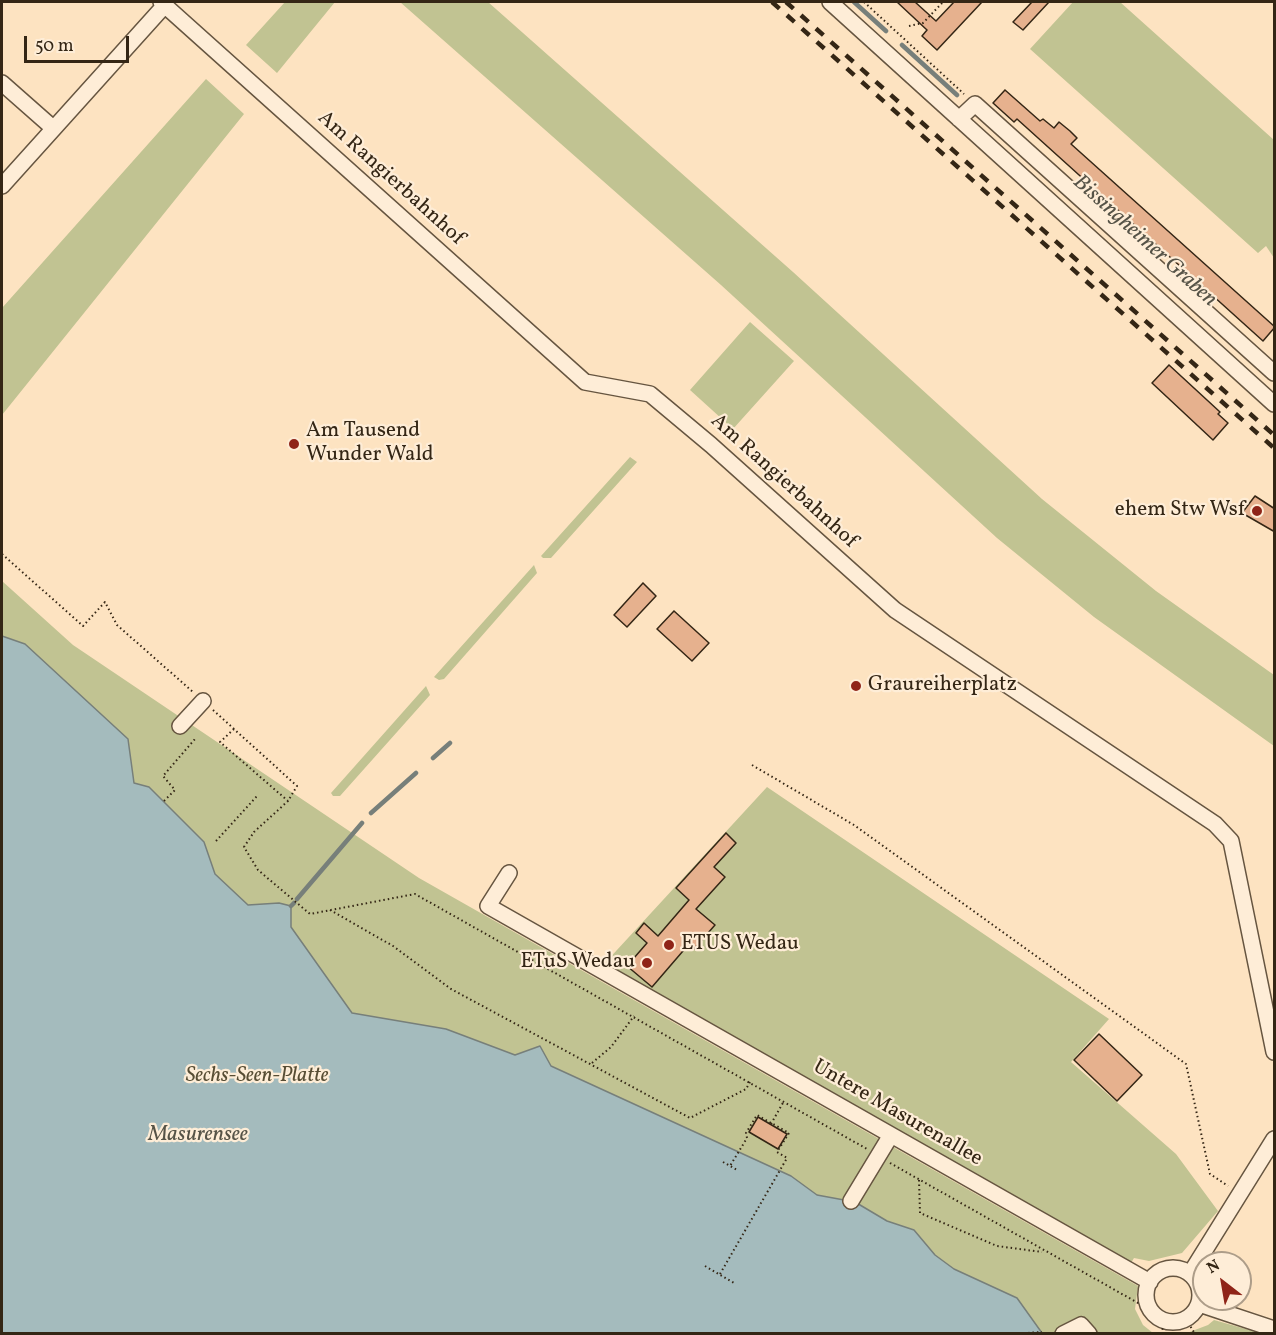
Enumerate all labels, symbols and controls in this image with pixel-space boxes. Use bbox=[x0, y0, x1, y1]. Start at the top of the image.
scale bar bbox=[27, 24, 132, 62]
text: 50 m bbox=[35, 34, 74, 59]
street label: Am Rangierbahnhof bbox=[311, 107, 469, 251]
water label: Bissingheimer Graben bbox=[1066, 170, 1222, 314]
street label: Am Rangierbahnhof bbox=[704, 410, 862, 554]
place label: Am Tausend Wunder Wald bbox=[306, 419, 434, 469]
marker: Am Tausend Wunder Wald bbox=[287, 437, 301, 451]
place label: ehem Stw Wsf bbox=[1115, 498, 1245, 524]
marker: ehem Stw Wsf bbox=[1250, 504, 1264, 518]
place label: Graureiherplatz bbox=[868, 673, 1017, 699]
marker: Graureiherplatz bbox=[849, 679, 863, 693]
place label: ETUS Wedau bbox=[681, 932, 799, 958]
marker: ETUS Wedau bbox=[662, 938, 676, 952]
place label: ETuS Wedau bbox=[520, 950, 635, 976]
marker: ETuS Wedau bbox=[640, 956, 654, 970]
street label: Untere Masurenallee bbox=[808, 1055, 986, 1173]
park label: Sechs-Seen-Platte bbox=[186, 1064, 328, 1090]
water label: Masurensee bbox=[148, 1123, 248, 1149]
north arrow bbox=[1192, 1251, 1252, 1311]
text: N bbox=[1203, 1255, 1224, 1280]

